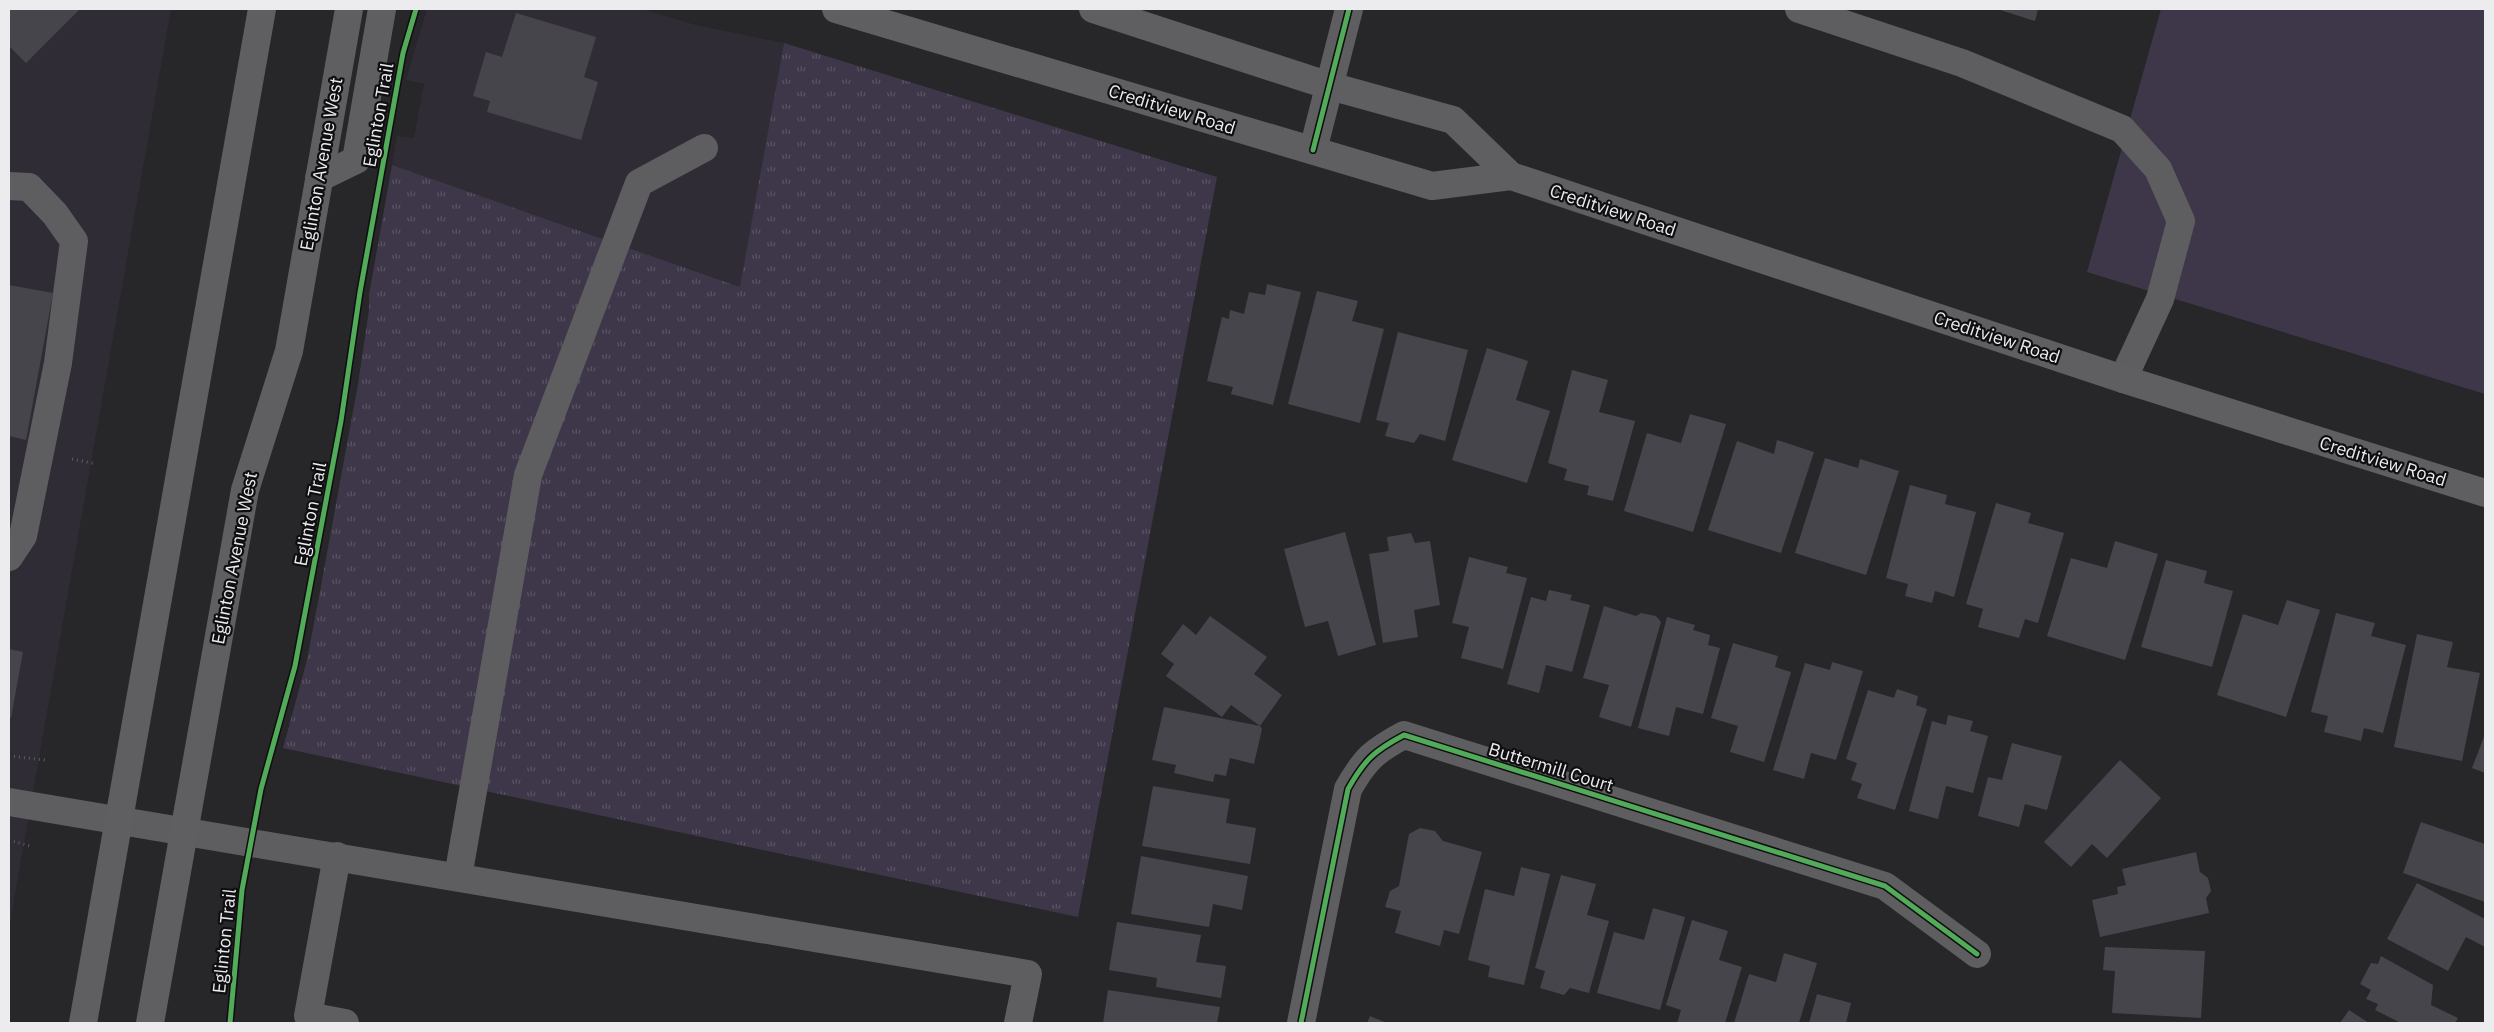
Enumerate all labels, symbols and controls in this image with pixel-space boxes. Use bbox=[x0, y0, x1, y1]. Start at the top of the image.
street label: Eglinton Trail bbox=[358, 61, 398, 169]
street label: Eglinton Avenue West bbox=[294, 76, 348, 252]
street label: Creditview Road bbox=[1106, 79, 1238, 139]
street label: Creditview Road bbox=[1547, 179, 1679, 241]
street label: Creditview Road bbox=[1931, 306, 2063, 368]
street label: Creditview Road bbox=[2317, 431, 2449, 491]
street label: Eglinton Trail bbox=[289, 460, 331, 568]
street label: Eglinton Avenue West bbox=[206, 470, 262, 646]
street label: Buttermill Court bbox=[1486, 737, 1616, 797]
street label: Eglinton Trail bbox=[207, 887, 241, 995]

